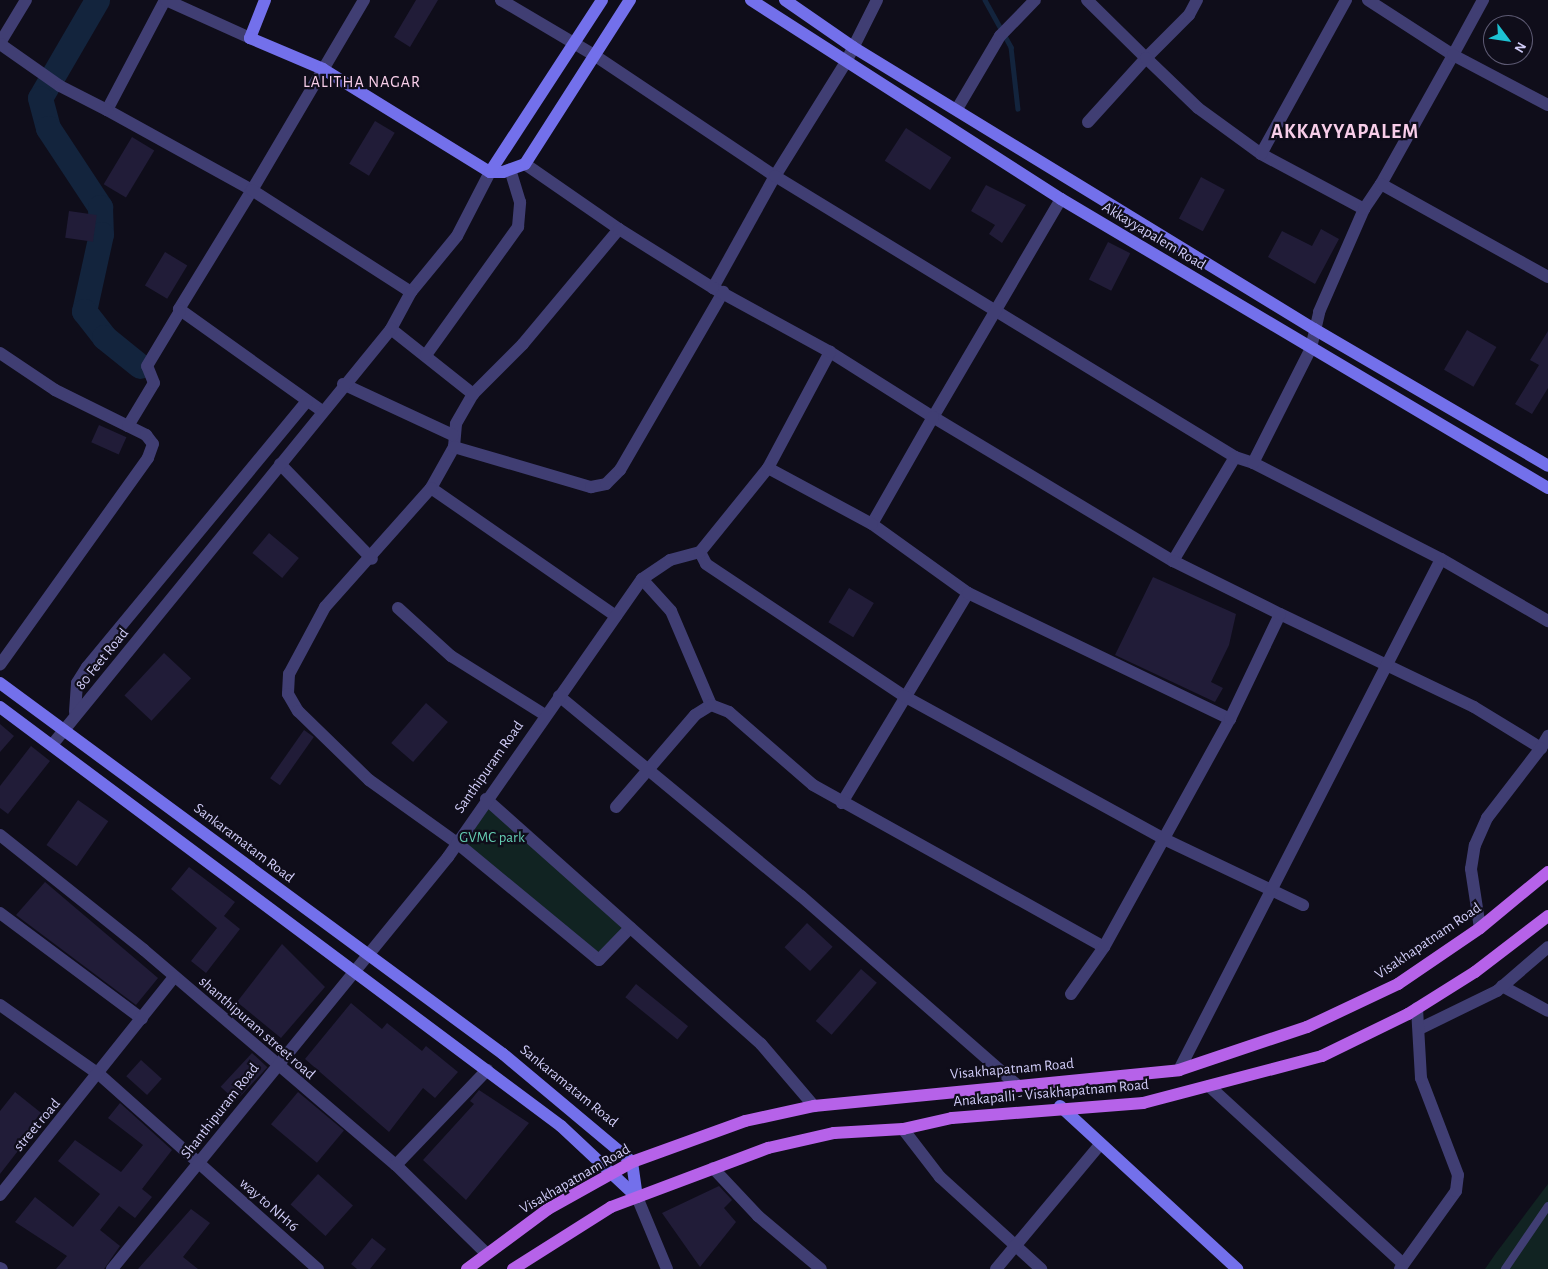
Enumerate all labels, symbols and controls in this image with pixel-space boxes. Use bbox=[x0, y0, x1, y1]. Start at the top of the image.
north arrow bbox=[1483, 15, 1533, 65]
text: N bbox=[1511, 39, 1529, 55]
district label: LALITHA NAGAR bbox=[301, 72, 423, 92]
district label: AKKAYYAPALEM bbox=[1269, 120, 1421, 144]
street label: Akkayyapalem Road bbox=[1099, 198, 1209, 274]
street label: 80 Feet Road bbox=[72, 624, 132, 694]
street label: Santhipuram Road bbox=[451, 717, 527, 817]
street label: Sankaramatam Road bbox=[190, 799, 298, 887]
park label: GVMC park bbox=[459, 829, 525, 847]
street label: Visakhapatnam Road bbox=[1371, 899, 1485, 983]
street label: shanthipuram street road bbox=[195, 973, 319, 1083]
street label: Sankaramatam Road bbox=[516, 1041, 622, 1131]
street label: Visakhapatnam Road bbox=[949, 1055, 1075, 1083]
street label: Shanthipuram Road bbox=[177, 1060, 263, 1162]
street label: Anakapalli - Visakhapatnam Road bbox=[953, 1075, 1149, 1111]
street label: street road bbox=[10, 1095, 64, 1155]
street label: Visakhapatnam Road bbox=[517, 1140, 633, 1218]
street label: way to NH16 bbox=[236, 1174, 302, 1236]

